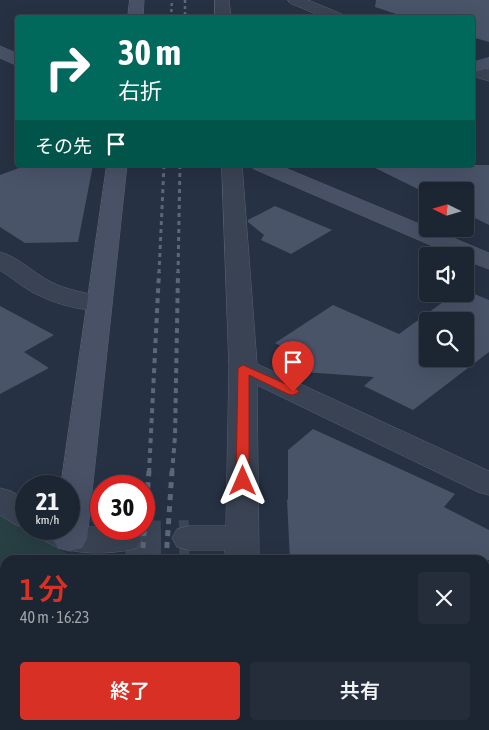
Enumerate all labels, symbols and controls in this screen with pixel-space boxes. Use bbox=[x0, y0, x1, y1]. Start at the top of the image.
text: 30 m bbox=[118, 32, 181, 72]
icon: right bbox=[35, 35, 100, 100]
text: 右折 bbox=[118, 78, 162, 104]
icon: arrive bbox=[102, 130, 130, 158]
text: その先 bbox=[35, 135, 92, 157]
north arrow bbox=[419, 182, 474, 238]
map controls bbox=[419, 182, 474, 367]
button: sound bbox=[419, 247, 474, 302]
button: search bbox=[419, 312, 474, 367]
pin bbox=[272, 341, 314, 392]
icon: arrive bbox=[279, 348, 307, 376]
position arrow bbox=[216, 454, 268, 506]
speed limit sign: 30 bbox=[90, 475, 155, 540]
text: 21 bbox=[36, 487, 59, 515]
text: km/h bbox=[36, 513, 59, 527]
text: 1 分 bbox=[20, 572, 68, 606]
button: close bbox=[418, 572, 470, 624]
text: 40 m · 16:23 bbox=[20, 608, 90, 626]
button: 終了 bbox=[20, 662, 240, 720]
button: 共有 bbox=[250, 662, 470, 720]

